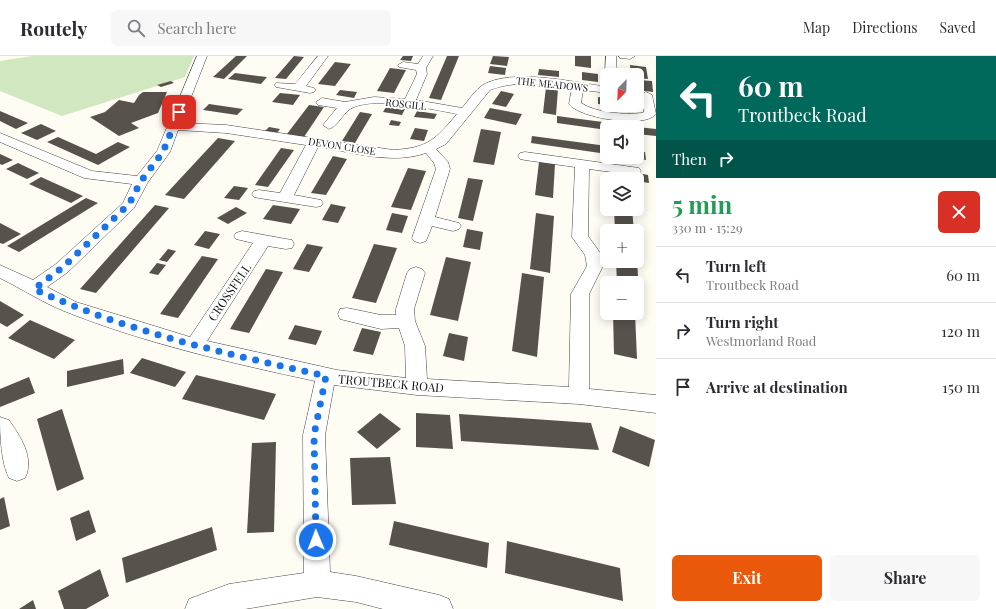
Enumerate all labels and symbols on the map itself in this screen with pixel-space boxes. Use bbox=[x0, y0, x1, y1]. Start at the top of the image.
north arrow bbox=[600, 68, 644, 112]
street label: THE MEADOWS bbox=[515, 73, 589, 95]
pin bbox=[162, 95, 196, 129]
street label: ROSGILL bbox=[385, 95, 427, 113]
street label: DEVON CLOSE bbox=[307, 134, 377, 158]
street label: CROSSFELL bbox=[204, 260, 254, 324]
street label: TROUTBECK ROAD bbox=[338, 370, 445, 396]
position arrow bbox=[295, 519, 337, 561]

